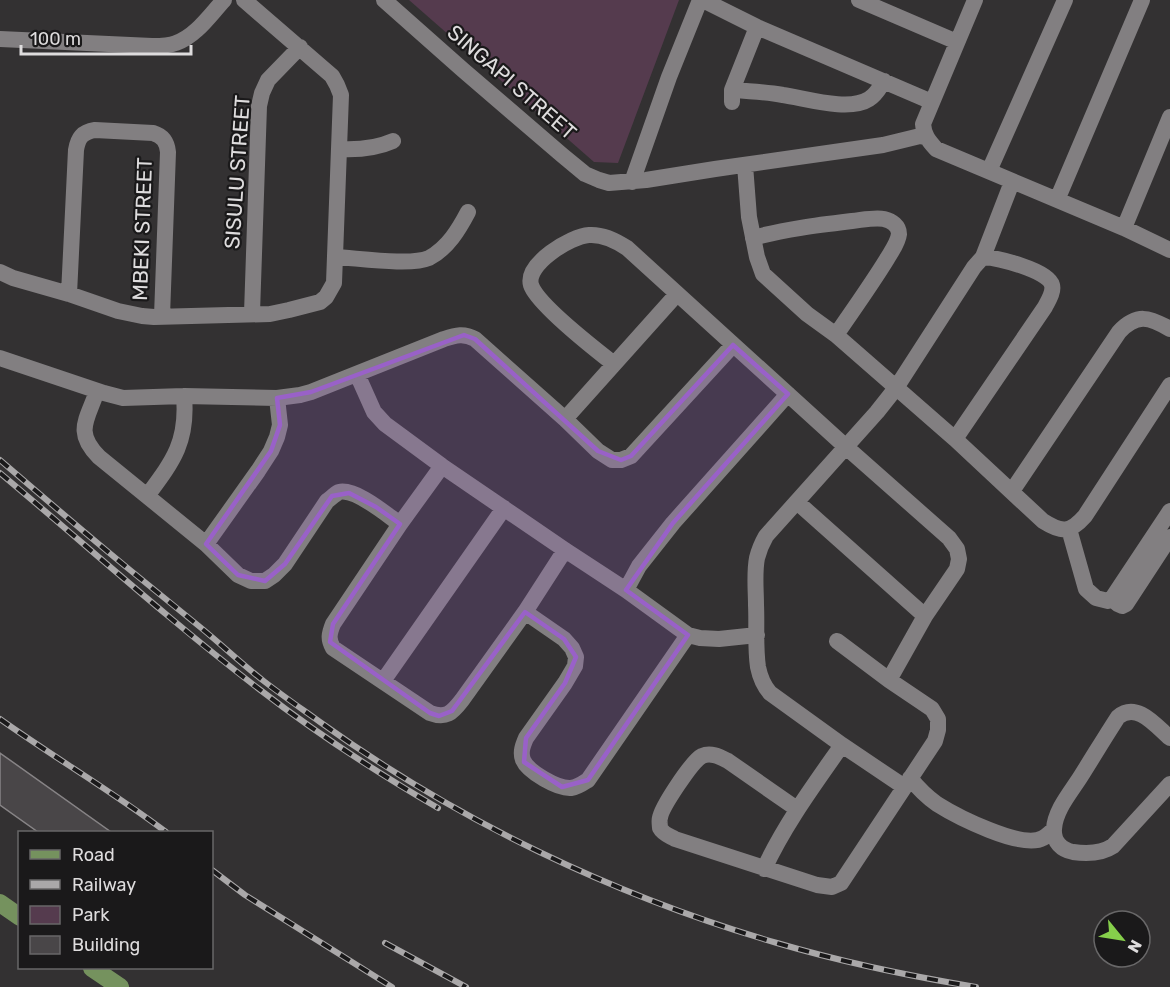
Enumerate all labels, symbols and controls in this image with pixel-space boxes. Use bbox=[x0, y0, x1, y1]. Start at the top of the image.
scale bar bbox=[21, 18, 190, 56]
street label: SINGAPI STREET bbox=[443, 19, 581, 145]
text: 100 m bbox=[30, 28, 81, 50]
street label: SISULU STREET bbox=[219, 94, 255, 250]
street label: MBEKI STREET bbox=[127, 157, 157, 301]
legend bbox=[18, 831, 213, 969]
text: Road bbox=[72, 844, 115, 866]
text: Railway bbox=[72, 874, 136, 896]
text: Park bbox=[72, 904, 110, 926]
north arrow bbox=[1092, 909, 1152, 969]
text: Building bbox=[72, 934, 140, 956]
text: N bbox=[1123, 937, 1146, 956]

